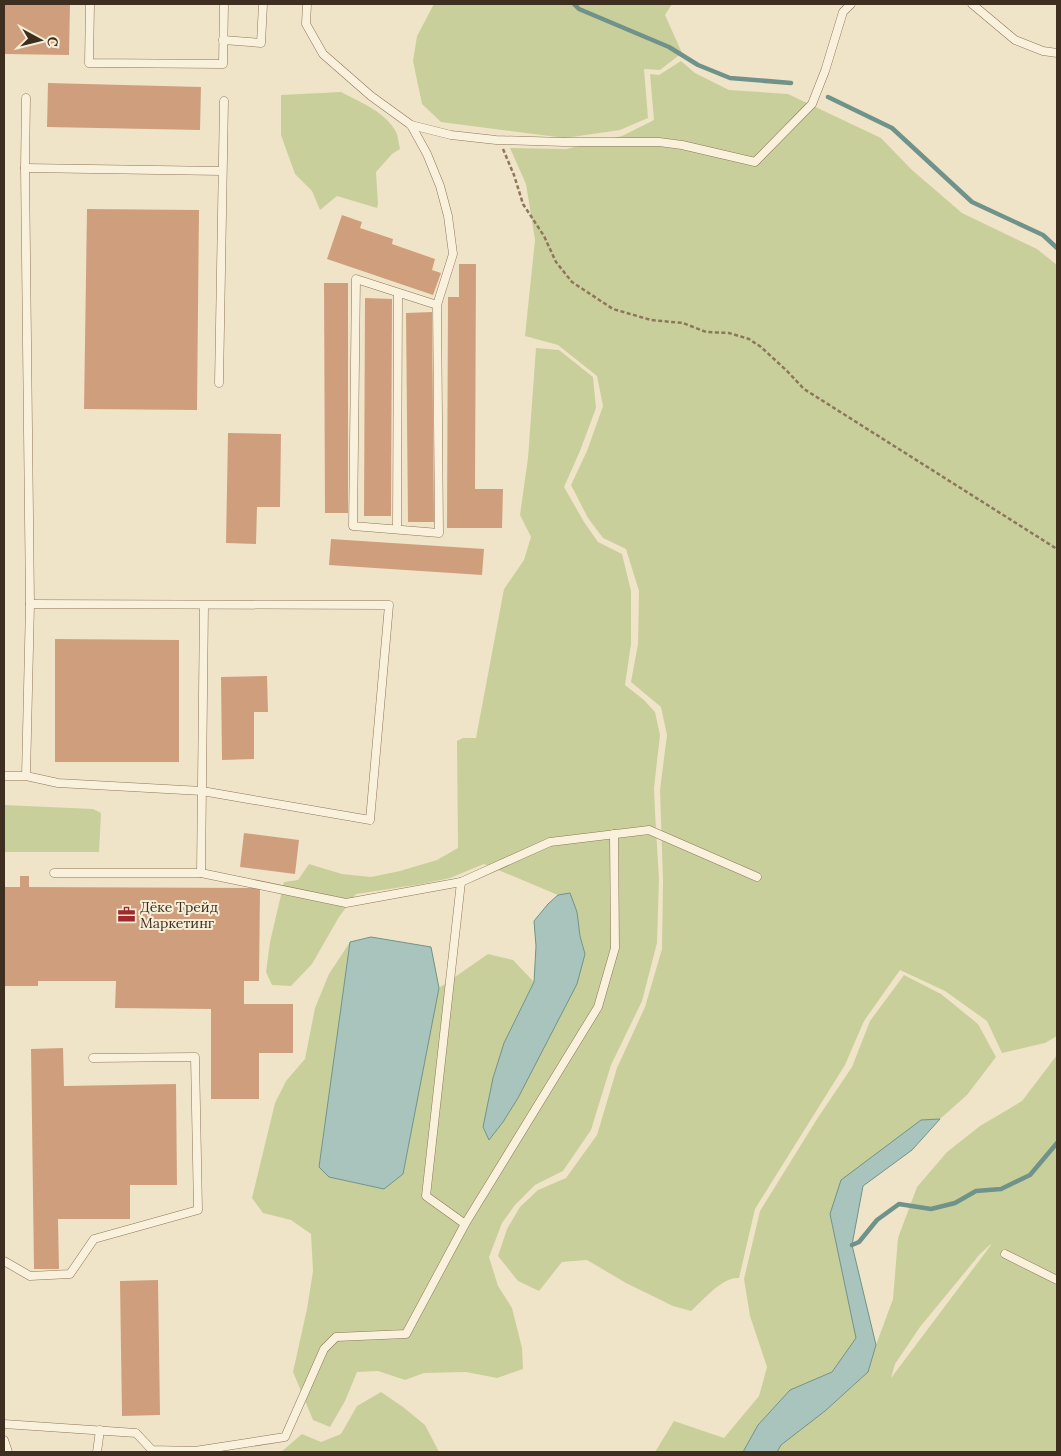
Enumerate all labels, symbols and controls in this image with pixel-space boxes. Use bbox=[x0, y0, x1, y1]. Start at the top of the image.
north arrow bbox=[15, 15, 65, 65]
text: С bbox=[43, 36, 62, 48]
place label: Дёке Трейд Маркетинг bbox=[140, 898, 218, 932]
office icon: Дёке Трейд Маркетинг bbox=[116, 905, 136, 925]

